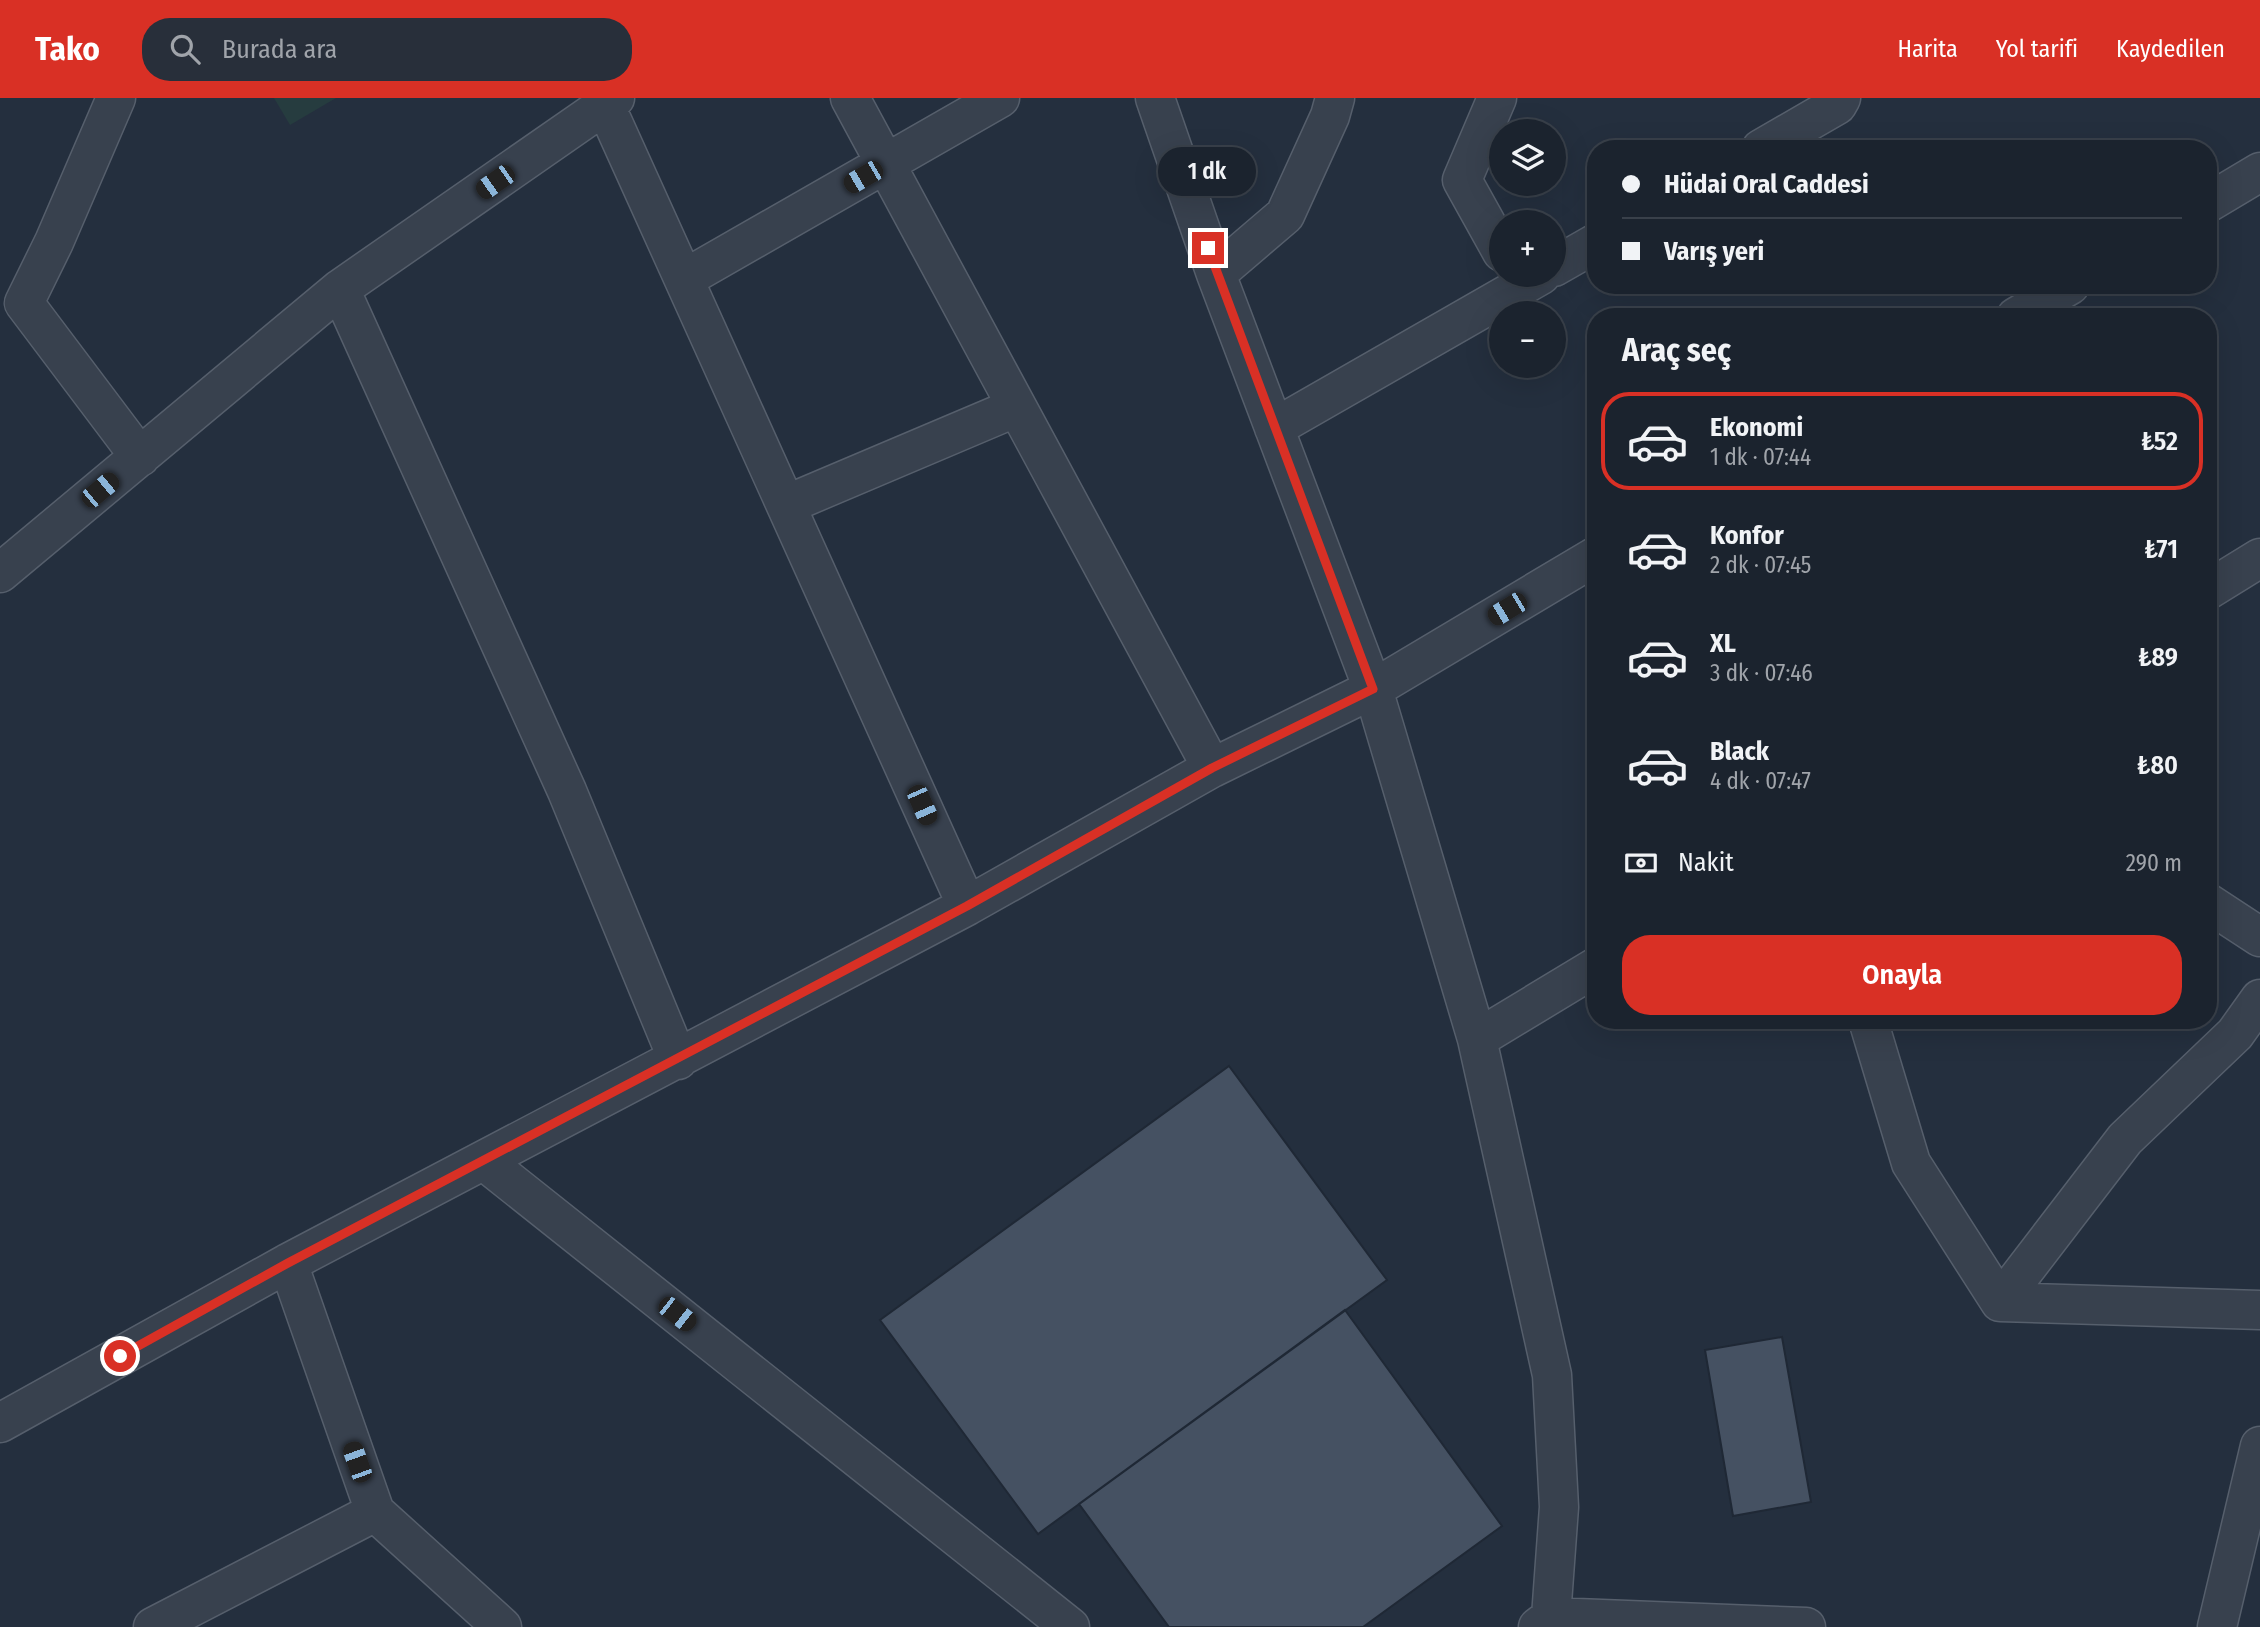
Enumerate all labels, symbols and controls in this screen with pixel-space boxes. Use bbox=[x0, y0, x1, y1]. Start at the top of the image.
search box bbox=[142, 18, 632, 81]
text: Tako bbox=[35, 29, 100, 69]
icon: search bbox=[166, 30, 204, 68]
text: Burada ara bbox=[222, 34, 337, 65]
text: Harita bbox=[1898, 35, 1958, 63]
text: Yol tarifi bbox=[1996, 35, 2078, 63]
text: Kaydedilen bbox=[2116, 35, 2225, 63]
map controls bbox=[1489, 119, 1566, 378]
button: layers bbox=[1489, 119, 1566, 196]
callout: 1 dk bbox=[1159, 146, 1257, 195]
car bbox=[840, 157, 887, 197]
text: 1 dk bbox=[1188, 157, 1226, 185]
car bbox=[472, 161, 519, 203]
text: Hüdai Oral Caddesi bbox=[1664, 169, 1869, 200]
button: + bbox=[1489, 210, 1566, 287]
route end bbox=[1192, 232, 1224, 264]
text: Varış yeri bbox=[1664, 236, 1764, 267]
button: − bbox=[1489, 301, 1566, 378]
text: Araç seç bbox=[1622, 331, 1731, 369]
icon: car bbox=[1626, 410, 1689, 473]
text: Ekonomi bbox=[1710, 412, 1803, 443]
text: ₺52 bbox=[2141, 426, 2178, 457]
text: 1 dk · 07:44 bbox=[1710, 443, 1811, 471]
car bbox=[78, 468, 123, 512]
icon: car bbox=[1626, 518, 1689, 581]
text: Konfor bbox=[1710, 520, 1784, 551]
text: ₺71 bbox=[2144, 534, 2178, 565]
text: 2 dk · 07:45 bbox=[1710, 551, 1811, 579]
car bbox=[1484, 589, 1531, 629]
icon: car bbox=[1626, 626, 1689, 689]
text: XL bbox=[1710, 628, 1736, 659]
text: ₺89 bbox=[2138, 642, 2178, 673]
text: 3 dk · 07:46 bbox=[1710, 659, 1813, 687]
icon: car bbox=[1626, 734, 1689, 797]
text: Black bbox=[1710, 736, 1769, 767]
text: ₺80 bbox=[2137, 750, 2178, 781]
text: 4 dk · 07:47 bbox=[1710, 767, 1811, 795]
car bbox=[904, 782, 941, 828]
icon: cash bbox=[1622, 844, 1660, 882]
text: Nakit bbox=[1678, 847, 1734, 878]
text: 290 m bbox=[2126, 849, 2182, 877]
button: Onayla bbox=[1622, 935, 2182, 1015]
car bbox=[654, 1293, 701, 1335]
route start bbox=[104, 1340, 136, 1372]
car bbox=[340, 1439, 375, 1485]

